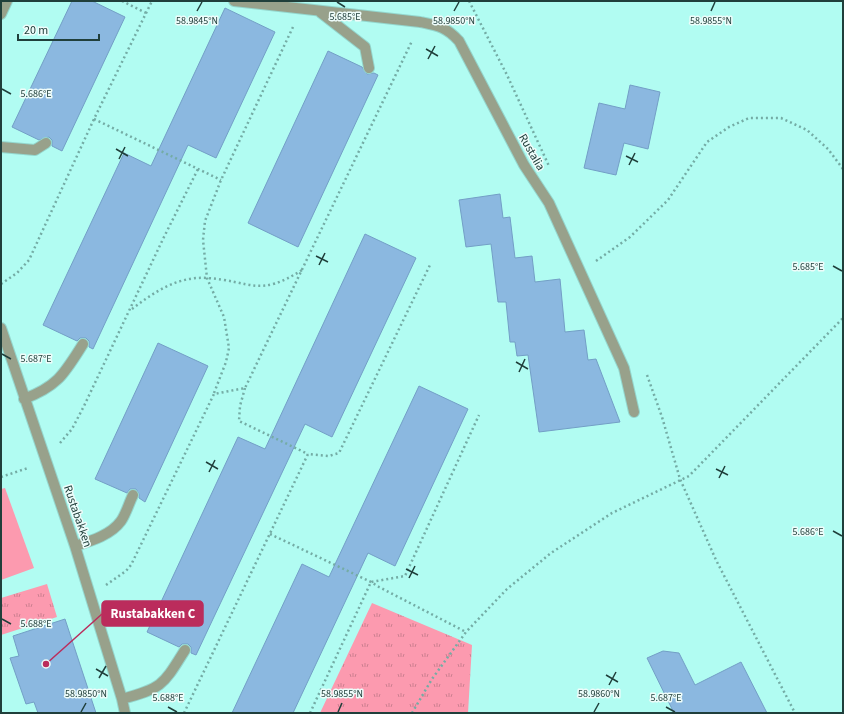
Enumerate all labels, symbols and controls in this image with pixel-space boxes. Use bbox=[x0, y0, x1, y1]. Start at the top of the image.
text: 5.685°E bbox=[330, 10, 360, 24]
text: 58.9845°N bbox=[176, 14, 218, 28]
text: 58.9850°N bbox=[433, 14, 475, 28]
text: 58.9855°N bbox=[690, 14, 732, 28]
scale bar bbox=[18, 16, 99, 42]
text: 20 m bbox=[24, 22, 48, 39]
text: 5.686°E bbox=[21, 87, 51, 101]
street label: Rustalia bbox=[514, 131, 549, 174]
text: 5.685°E bbox=[793, 260, 823, 274]
text: 5.687°E bbox=[21, 352, 51, 366]
street label: Rustabakken bbox=[59, 483, 96, 550]
text: 5.686°E bbox=[793, 525, 823, 539]
callout: Rustabakken C bbox=[102, 601, 203, 626]
text: Rustabakken C bbox=[111, 605, 196, 623]
text: 5.688°E bbox=[21, 617, 51, 631]
text: 58.9850°N bbox=[65, 687, 107, 701]
text: 58.9855°N bbox=[321, 687, 363, 701]
text: 58.9860°N bbox=[578, 687, 620, 701]
text: 5.688°E bbox=[153, 691, 183, 705]
text: 5.687°E bbox=[651, 691, 681, 705]

